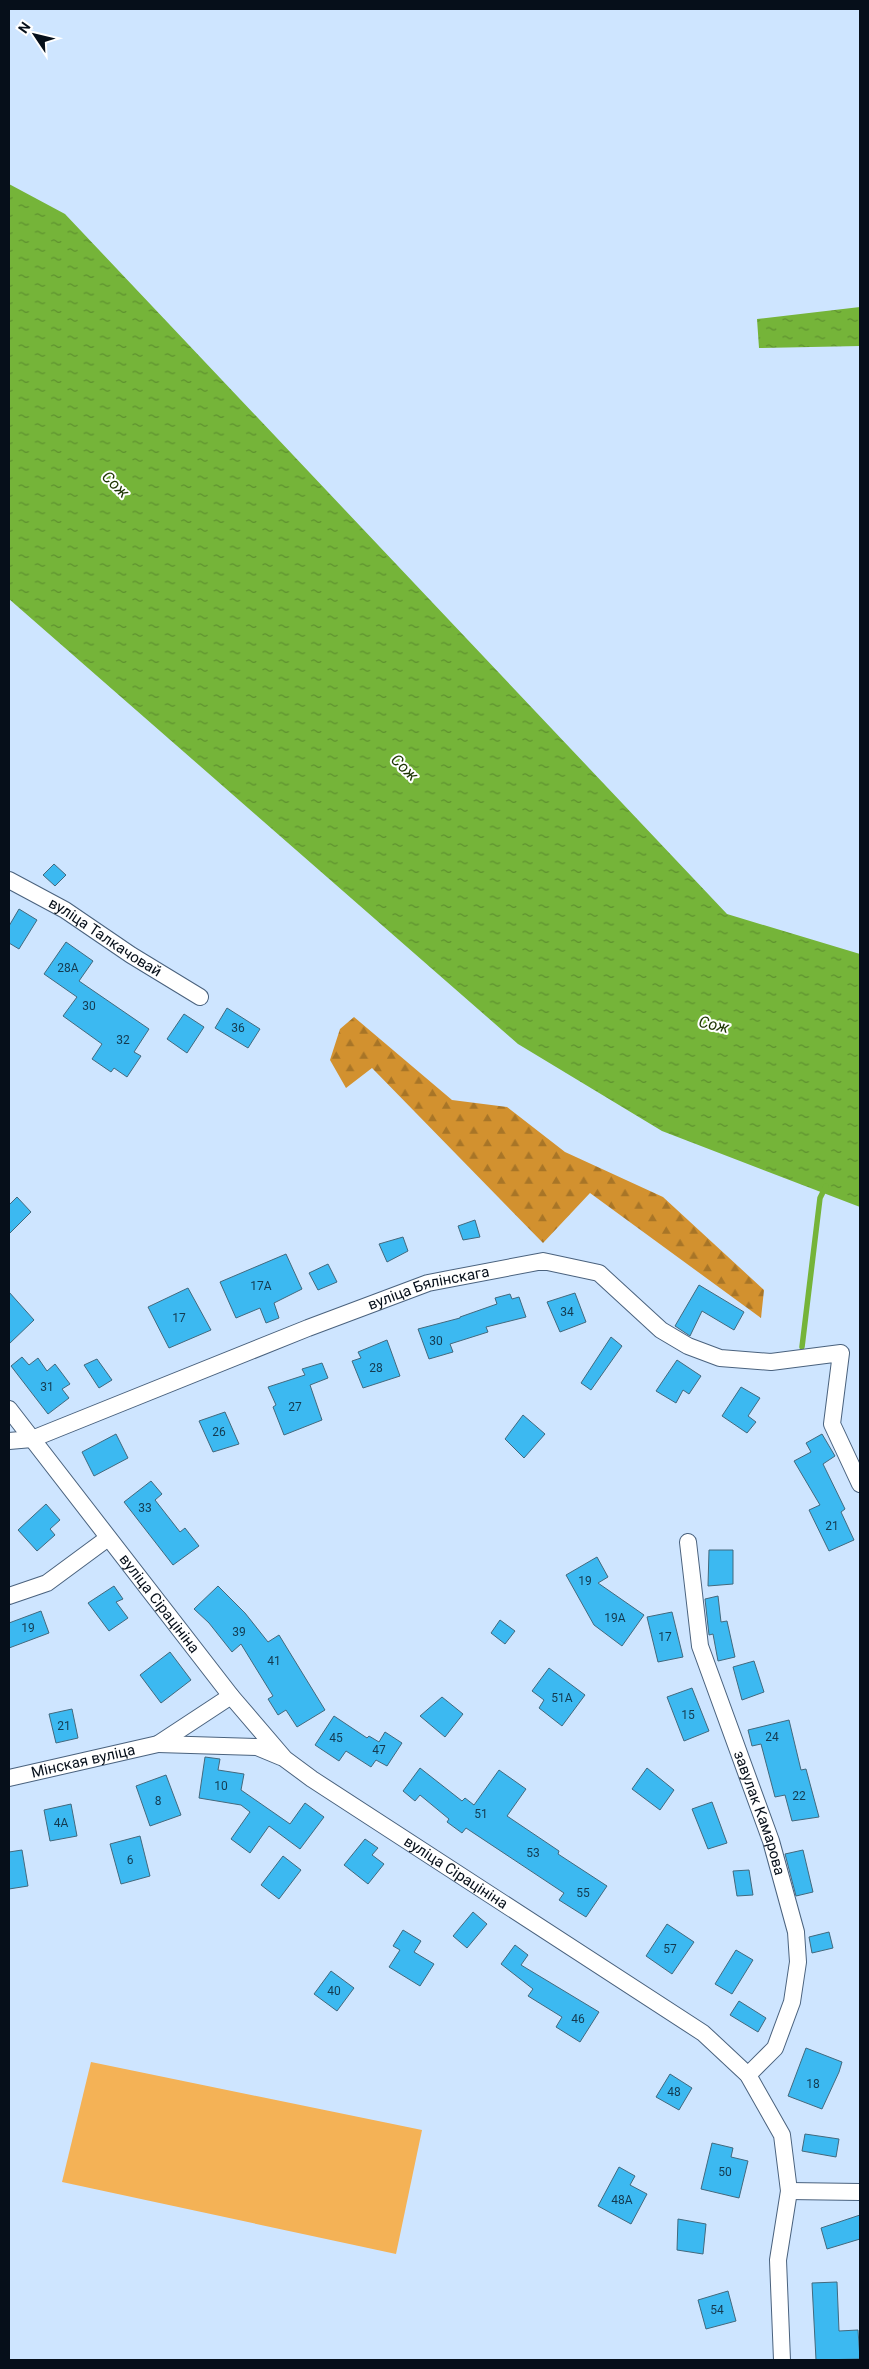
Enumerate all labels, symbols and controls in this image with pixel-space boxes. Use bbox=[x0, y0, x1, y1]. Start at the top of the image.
north arrow bbox=[10, 10, 60, 60]
text: N bbox=[15, 19, 34, 36]
water label: Сож bbox=[98, 467, 134, 503]
water label: Сож bbox=[387, 750, 423, 786]
street label: вуліца Талкачовай bbox=[45, 894, 165, 981]
house number: 28А bbox=[57, 961, 79, 975]
house number: 30 bbox=[82, 999, 96, 1013]
water label: Сож bbox=[697, 1012, 732, 1037]
house number: 36 bbox=[231, 1021, 245, 1035]
house number: 32 bbox=[116, 1033, 130, 1047]
street label: вуліца Бялінскага bbox=[365, 1262, 491, 1314]
house number: 17А bbox=[250, 1279, 272, 1293]
house number: 34 bbox=[560, 1305, 574, 1319]
house number: 17 bbox=[172, 1311, 186, 1325]
house number: 30 bbox=[429, 1334, 443, 1348]
house number: 28 bbox=[369, 1361, 383, 1375]
house number: 31 bbox=[40, 1380, 54, 1394]
house number: 27 bbox=[288, 1400, 302, 1414]
house number: 26 bbox=[212, 1425, 226, 1439]
house number: 33 bbox=[138, 1501, 152, 1515]
house number: 21 bbox=[825, 1519, 839, 1533]
street label: вуліца Сірацініна bbox=[116, 1551, 203, 1657]
house number: 19 bbox=[578, 1574, 592, 1588]
house number: 19А bbox=[604, 1611, 626, 1625]
house number: 19 bbox=[21, 1621, 35, 1635]
house number: 39 bbox=[232, 1625, 246, 1639]
house number: 17 bbox=[658, 1630, 672, 1644]
house number: 41 bbox=[267, 1654, 281, 1668]
house number: 51А bbox=[551, 1691, 573, 1705]
house number: 15 bbox=[681, 1708, 695, 1722]
house number: 21 bbox=[57, 1719, 71, 1733]
house number: 24 bbox=[765, 1730, 779, 1744]
house number: 45 bbox=[329, 1731, 343, 1745]
street label: Мінская вуліца bbox=[29, 1741, 137, 1782]
house number: 47 bbox=[372, 1743, 386, 1757]
street label: завулак Камарова bbox=[730, 1748, 789, 1877]
house number: 10 bbox=[214, 1779, 228, 1793]
house number: 22 bbox=[792, 1789, 806, 1803]
house number: 8 bbox=[155, 1794, 162, 1808]
house number: 51 bbox=[474, 1807, 488, 1821]
house number: 4А bbox=[54, 1816, 68, 1830]
street label: вуліца Сірацініна bbox=[401, 1832, 511, 1913]
house number: 53 bbox=[526, 1846, 540, 1860]
house number: 6 bbox=[127, 1853, 134, 1867]
house number: 55 bbox=[576, 1886, 590, 1900]
house number: 57 bbox=[663, 1942, 677, 1956]
house number: 40 bbox=[327, 1984, 341, 1998]
house number: 46 bbox=[571, 2012, 585, 2026]
house number: 18 bbox=[806, 2077, 820, 2091]
house number: 48 bbox=[667, 2085, 681, 2099]
house number: 50 bbox=[718, 2165, 732, 2179]
house number: 48А bbox=[611, 2193, 633, 2207]
house number: 54 bbox=[710, 2303, 724, 2317]

